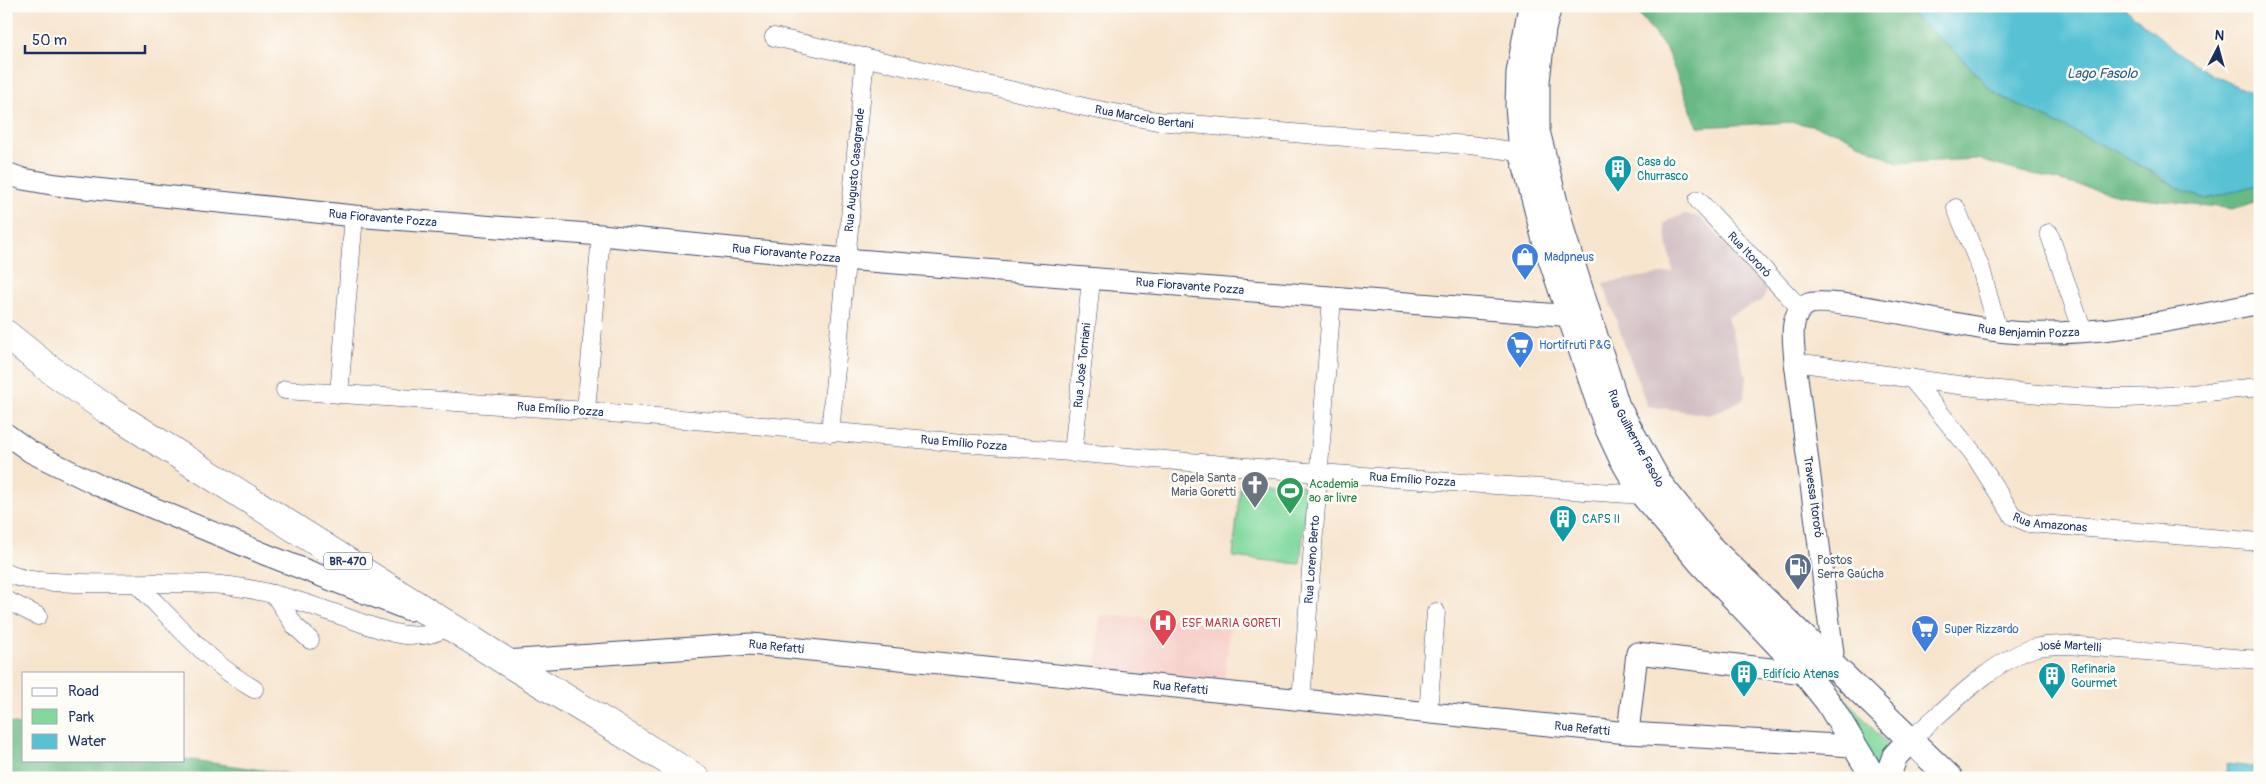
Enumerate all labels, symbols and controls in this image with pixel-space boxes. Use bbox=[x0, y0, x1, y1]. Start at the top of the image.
scale bar bbox=[25, 22, 145, 54]
north arrow bbox=[2194, 22, 2244, 72]
text: N bbox=[2214, 27, 2225, 45]
text: 50 m bbox=[32, 31, 67, 50]
water label: Lago Fasolo bbox=[2067, 65, 2139, 82]
street label: Rua Marcelo Bertani bbox=[1094, 102, 1194, 132]
street label: Rua Augusto Casagrande bbox=[841, 108, 868, 233]
building icon: Casa do Churrasco bbox=[1603, 154, 1633, 193]
place label: Casa do Churrasco bbox=[1637, 155, 1689, 184]
street label: Rua Fioravante Pozza bbox=[328, 206, 438, 230]
street label: Rua Itororó bbox=[1724, 229, 1775, 281]
street label: Rua Fioravante Pozza bbox=[731, 240, 841, 266]
shop icon: Madpneus bbox=[1510, 242, 1540, 281]
place label: Madpneus bbox=[1544, 250, 1595, 265]
street label: Rua Fioravante Pozza bbox=[1135, 274, 1245, 298]
street label: Rua Benjamin Pozza bbox=[1977, 320, 2080, 341]
street label: Rua José Torriani bbox=[1070, 322, 1094, 409]
supermarket icon: Hortifruti P&G bbox=[1505, 330, 1535, 369]
place label: Hortifruti P&G bbox=[1539, 338, 1611, 353]
street label: Rua Guilherme Fasolo bbox=[1605, 388, 1668, 490]
street label: Rua Emílio Pozza bbox=[517, 399, 605, 420]
street label: Rua Emílio Pozza bbox=[920, 432, 1008, 454]
street label: Travessa Itororó bbox=[1800, 455, 1826, 539]
street label: Rua Emílio Pozza bbox=[1369, 469, 1457, 490]
church icon: Capela Santa Maria Goretti bbox=[1240, 470, 1270, 509]
place label: Capela Santa Maria Goretti bbox=[1171, 471, 1236, 500]
sports icon: Academia ao ar livre bbox=[1275, 476, 1305, 515]
place label: Academia ao ar livre bbox=[1309, 477, 1359, 506]
building icon: CAPS II bbox=[1548, 504, 1578, 543]
street label: Rua Amazonas bbox=[2010, 509, 2088, 535]
place label: CAPS II bbox=[1582, 512, 1620, 527]
street label: Rua Loreno Berto bbox=[1301, 514, 1323, 604]
road number: BR-470 bbox=[324, 552, 372, 570]
fuel station icon: Postos Serra Gaúcha bbox=[1783, 552, 1813, 591]
place label: Postos Serra Gaúcha bbox=[1817, 553, 1884, 582]
hospital icon: ESF MARIA GORETI bbox=[1148, 608, 1178, 647]
supermarket icon: Super Rizzardo bbox=[1910, 614, 1940, 653]
place label: ESF MARIA GORETI bbox=[1182, 616, 1281, 631]
place label: Super Rizzardo bbox=[1944, 622, 2019, 637]
street label: Rua Refatti bbox=[748, 636, 805, 657]
street label: José Martelli bbox=[2036, 637, 2102, 655]
building icon: Edifício Atenas bbox=[1729, 659, 1759, 698]
building icon: Refinaria Gourmet bbox=[2037, 661, 2067, 700]
place label: Refinaria Gourmet bbox=[2071, 662, 2117, 691]
place label: Edifício Atenas bbox=[1763, 667, 1839, 682]
legend bbox=[22, 672, 185, 762]
street label: Rua Refatti bbox=[1152, 677, 1209, 698]
text: Road bbox=[68, 682, 99, 701]
text: Park bbox=[68, 708, 95, 727]
street label: Rua Refatti bbox=[1554, 718, 1611, 739]
text: Water bbox=[68, 732, 107, 751]

